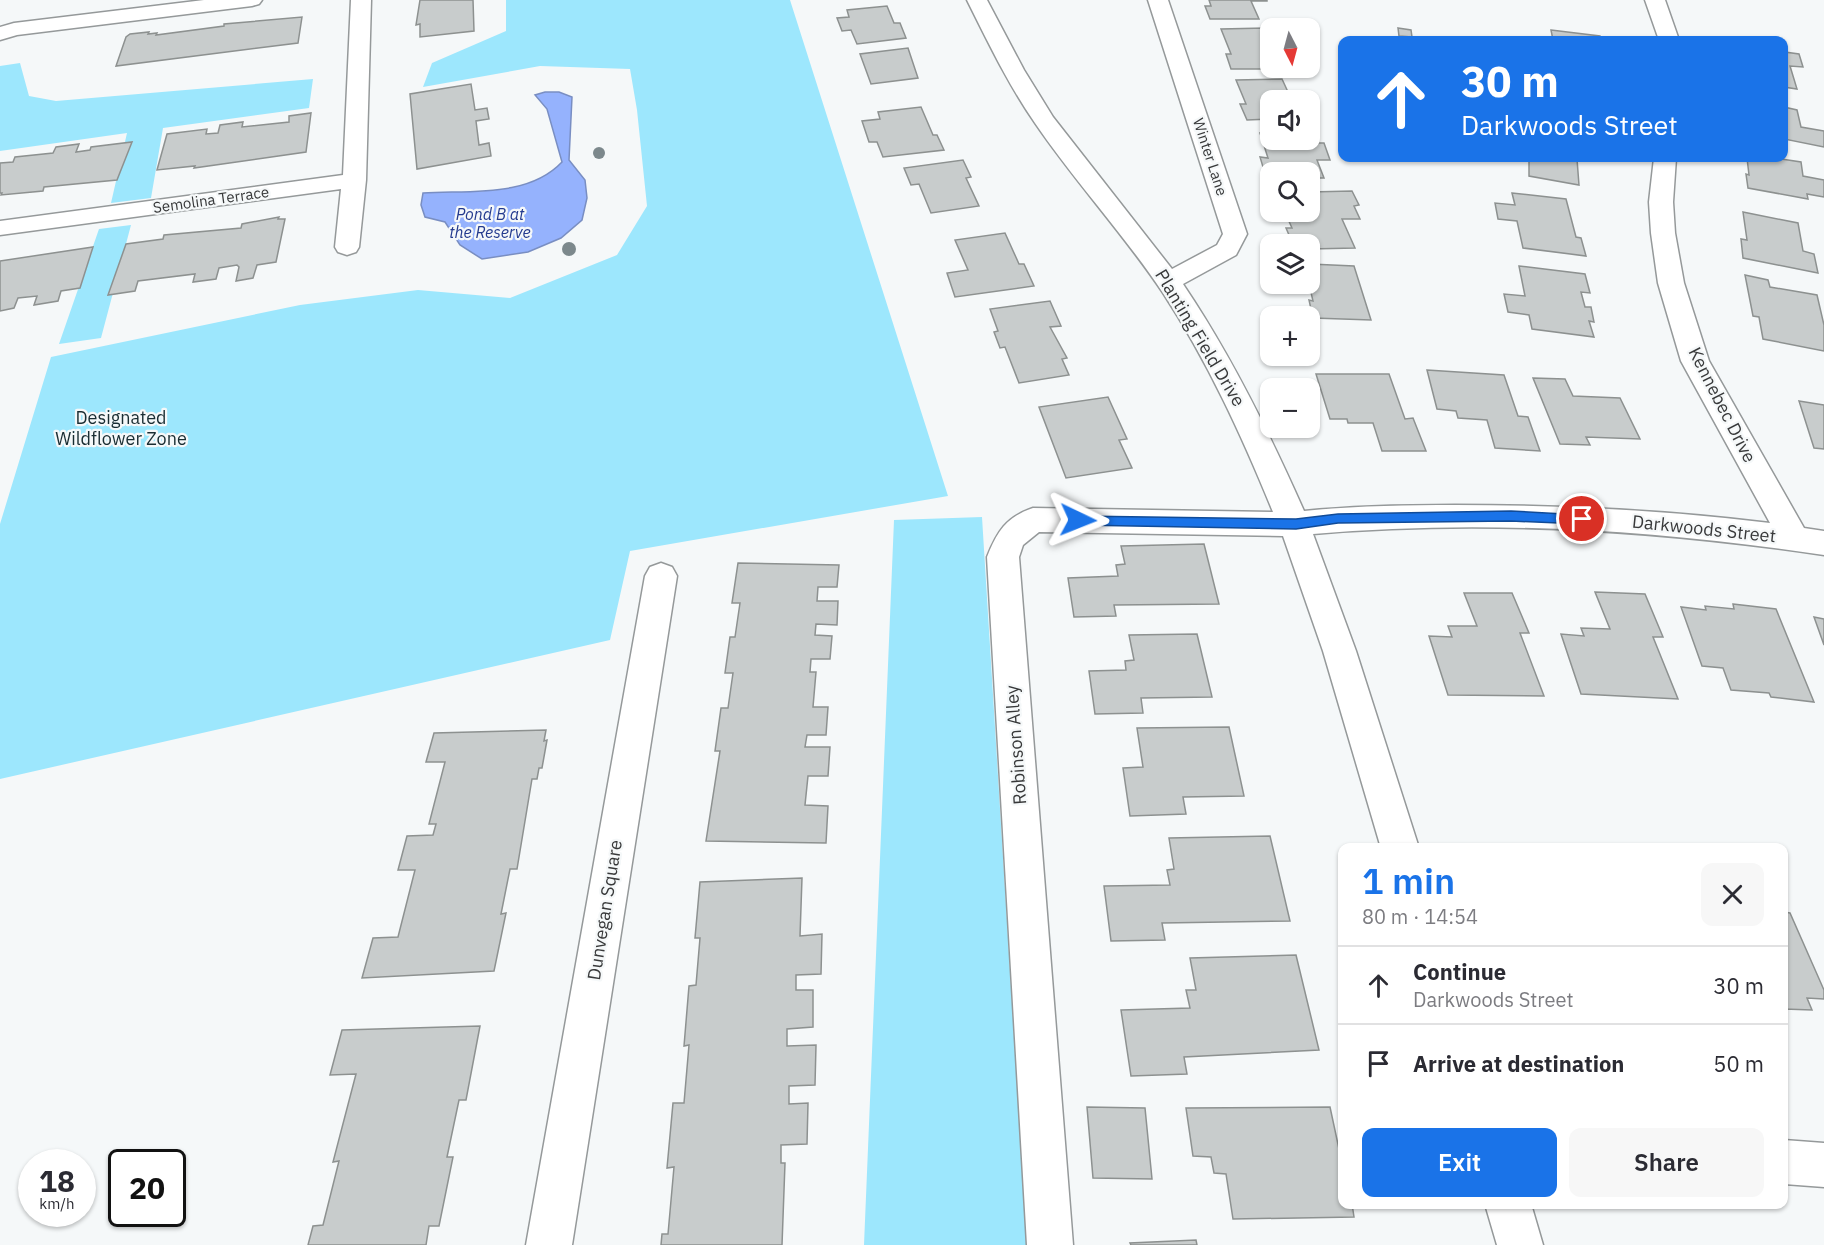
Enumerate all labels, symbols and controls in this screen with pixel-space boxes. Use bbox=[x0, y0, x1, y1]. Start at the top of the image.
north arrow bbox=[1260, 18, 1320, 78]
map controls bbox=[1260, 18, 1320, 438]
text: 30 m bbox=[1461, 54, 1559, 109]
icon: ahead bbox=[1362, 60, 1440, 138]
button: sound bbox=[1260, 90, 1320, 150]
text: Darkwoods Street bbox=[1461, 107, 1678, 142]
street label: Winter Lane bbox=[1189, 116, 1232, 198]
button: search bbox=[1260, 162, 1320, 222]
street label: Semolina Terrace bbox=[152, 182, 270, 217]
water label: Pond B at the Reserve bbox=[449, 204, 531, 242]
button: layers bbox=[1260, 234, 1320, 294]
street label: Planting Field Drive bbox=[1150, 265, 1251, 411]
button: + bbox=[1260, 306, 1320, 366]
street label: Kennebec Drive bbox=[1683, 343, 1761, 466]
button: − bbox=[1260, 378, 1320, 438]
park label: Designated Wildflower Zone bbox=[55, 406, 187, 450]
position arrow bbox=[1046, 488, 1110, 552]
pin bbox=[1556, 493, 1607, 544]
icon: arrive bbox=[1565, 502, 1598, 535]
street label: Darkwoods Street bbox=[1631, 510, 1777, 547]
street label: Robinson Alley bbox=[1000, 684, 1031, 806]
street label: Dunvegan Square bbox=[582, 838, 627, 982]
text: 1 min bbox=[1362, 857, 1455, 904]
button: close bbox=[1701, 863, 1764, 926]
text: 80 m · 14:54 bbox=[1362, 903, 1478, 930]
text: Continue bbox=[1413, 957, 1506, 986]
icon: ahead bbox=[1362, 969, 1395, 1002]
text: 30 m bbox=[1713, 971, 1764, 1000]
text: Darkwoods Street bbox=[1413, 986, 1574, 1013]
icon: arrive bbox=[1362, 1047, 1395, 1080]
text: Arrive at destination bbox=[1413, 1049, 1624, 1078]
text: 50 m bbox=[1713, 1049, 1764, 1078]
button: Exit bbox=[1362, 1128, 1557, 1197]
button: Share bbox=[1569, 1128, 1764, 1197]
speed limit sign: 20 bbox=[108, 1149, 186, 1227]
text: 18 bbox=[39, 1161, 75, 1200]
text: km/h bbox=[39, 1194, 75, 1213]

